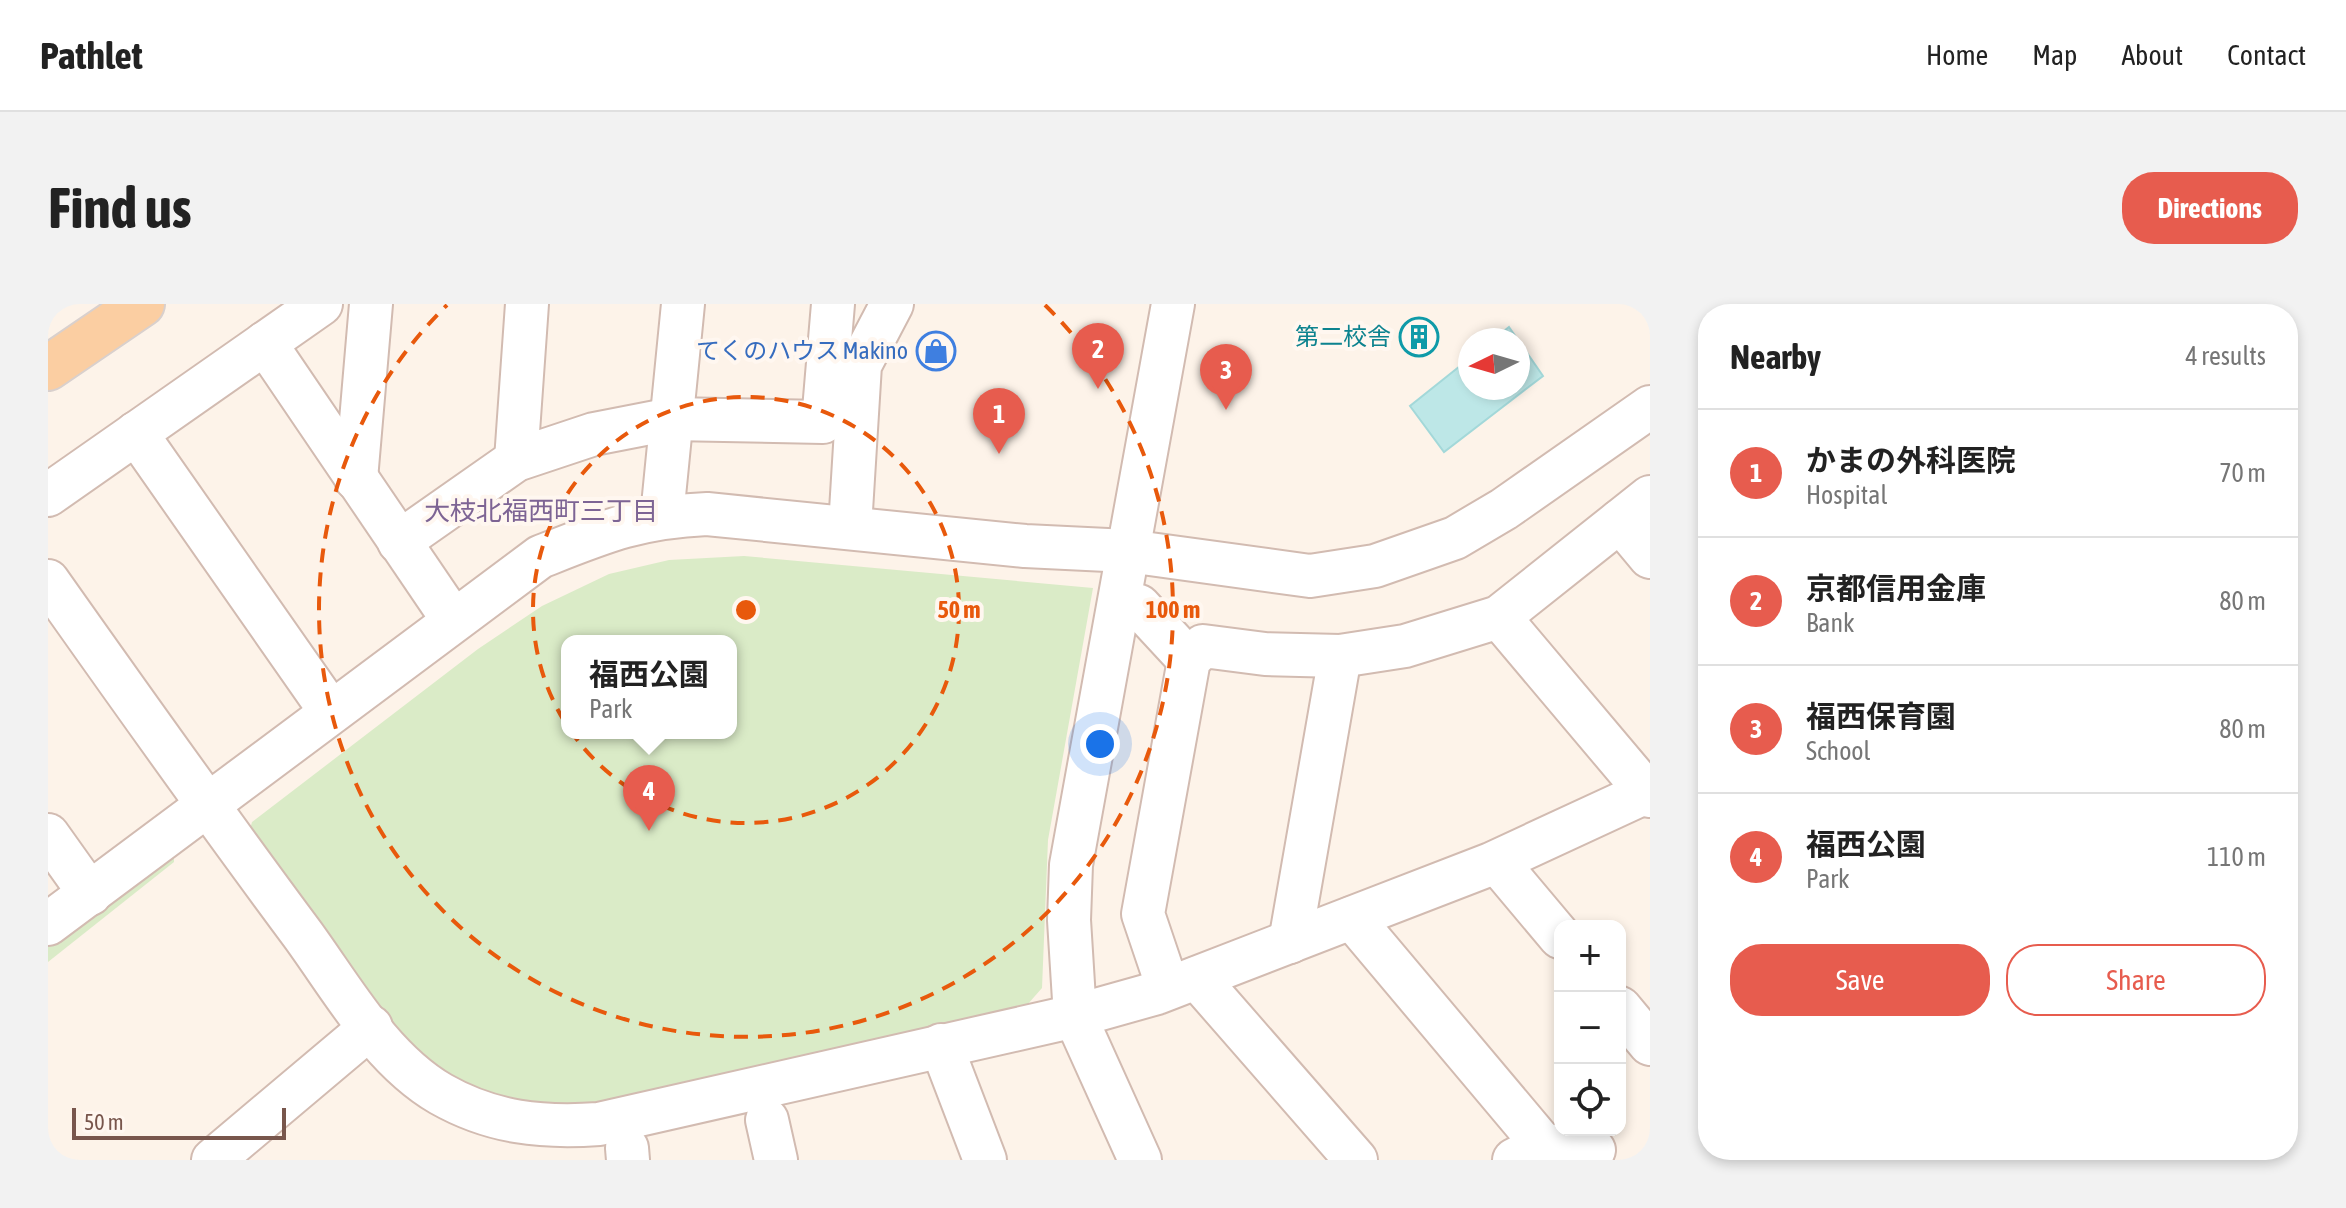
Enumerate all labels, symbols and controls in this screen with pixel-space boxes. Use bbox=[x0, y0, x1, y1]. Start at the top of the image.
text: Pathlet bbox=[40, 34, 143, 77]
text: Home bbox=[1926, 39, 1988, 71]
text: Map bbox=[2032, 39, 2077, 71]
text: About bbox=[2121, 39, 2183, 71]
text: Contact bbox=[2227, 39, 2306, 71]
button: Directions bbox=[2122, 172, 2298, 244]
text: Find us bbox=[48, 176, 192, 240]
building icon: 第二校舎 bbox=[1398, 316, 1440, 358]
pin: 2 bbox=[1072, 323, 1124, 389]
place label: 第二校舎 bbox=[1295, 323, 1391, 350]
north arrow bbox=[1458, 328, 1530, 400]
shop icon: てくのハウス Makino bbox=[915, 330, 957, 372]
place label: てくのハウス Makino bbox=[696, 337, 908, 364]
text: Nearby bbox=[1730, 337, 1821, 376]
text: 4 results bbox=[2185, 341, 2266, 371]
pin: 3 bbox=[1200, 344, 1252, 410]
pin: 1 bbox=[973, 388, 1025, 454]
text: かまの外科医院 bbox=[1806, 443, 2016, 477]
text: 1 bbox=[1750, 458, 1762, 488]
text: 70 m bbox=[2219, 458, 2266, 488]
text: Hospital bbox=[1806, 480, 1887, 510]
district label: 大枝北福西町三丁目 bbox=[424, 496, 658, 526]
text: 京都信用金庫 bbox=[1806, 571, 1986, 605]
text: 2 bbox=[1750, 586, 1762, 616]
text: 80 m bbox=[2219, 586, 2266, 616]
centre of rings bbox=[732, 596, 760, 624]
text: 50 m bbox=[937, 596, 981, 623]
text: 100 m bbox=[1146, 596, 1200, 623]
text: Bank bbox=[1806, 608, 1854, 638]
popup bbox=[561, 635, 737, 739]
text: 福西公園 bbox=[589, 657, 709, 691]
text: Park bbox=[589, 694, 632, 724]
text: 福西保育園 bbox=[1806, 699, 1956, 733]
text: 3 bbox=[1750, 714, 1762, 744]
text: 80 m bbox=[2219, 714, 2266, 744]
your location bbox=[1080, 724, 1120, 764]
text: School bbox=[1806, 736, 1870, 766]
pin: 4 bbox=[623, 765, 675, 831]
text: 福西公園 bbox=[1806, 827, 1926, 861]
text: 4 bbox=[1750, 842, 1762, 872]
text: 110 m bbox=[2207, 842, 2266, 872]
text: Park bbox=[1806, 864, 1849, 894]
map controls bbox=[1554, 920, 1626, 1136]
button: + bbox=[1554, 920, 1626, 992]
button: Save bbox=[1730, 944, 1990, 1016]
button: Share bbox=[2006, 944, 2266, 1016]
button: − bbox=[1554, 992, 1626, 1064]
button: locate bbox=[1554, 1064, 1626, 1136]
scale bar bbox=[72, 1104, 286, 1140]
text: 50 m bbox=[84, 1109, 124, 1135]

